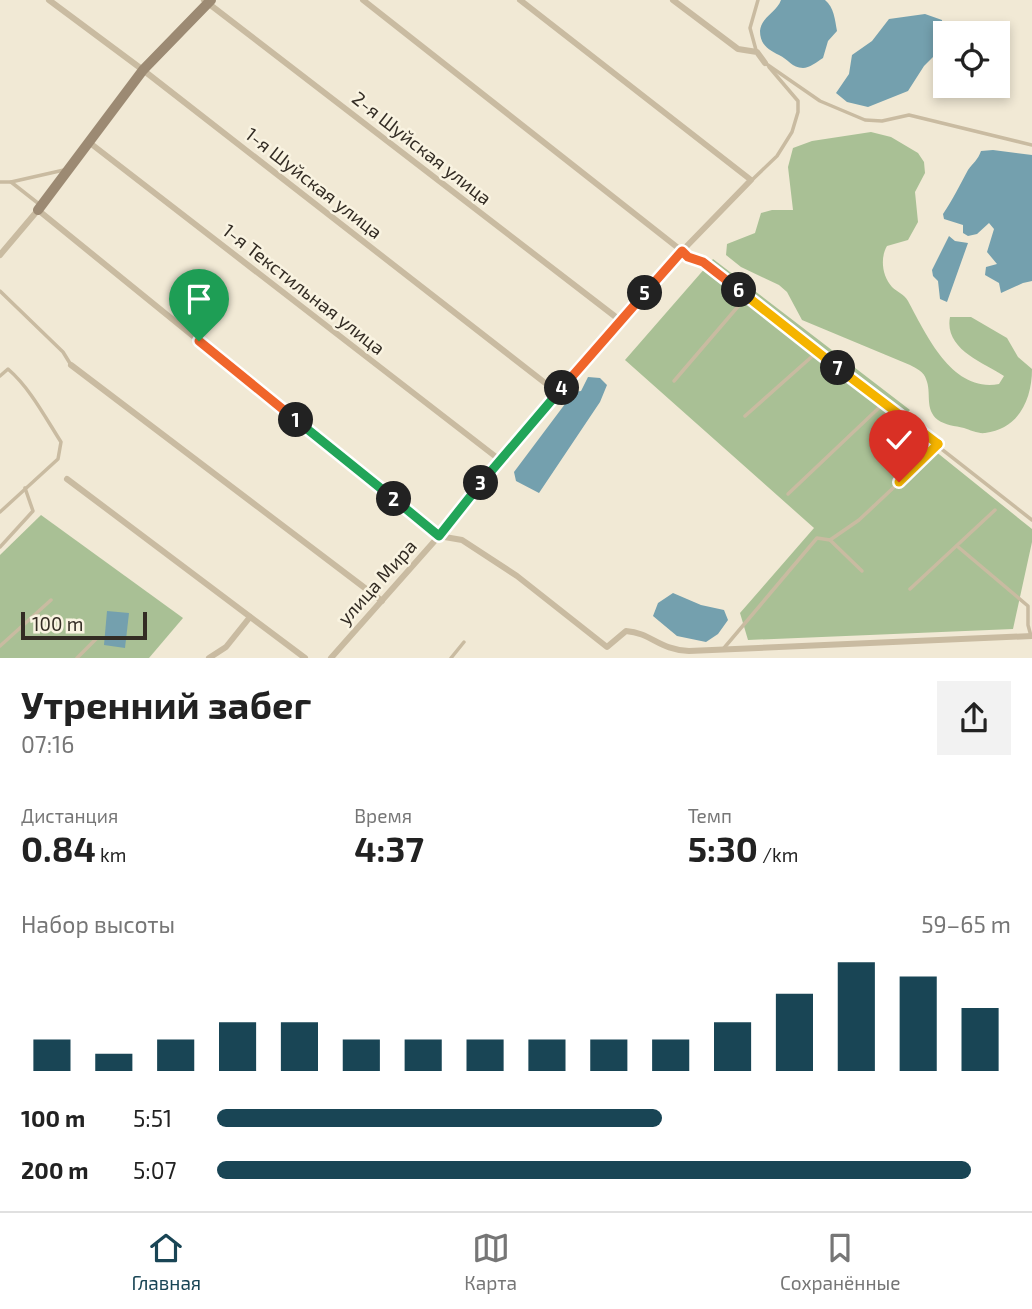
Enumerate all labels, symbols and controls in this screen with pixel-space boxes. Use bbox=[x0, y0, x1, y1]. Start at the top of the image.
map controls bbox=[933, 21, 1010, 98]
button: locate bbox=[933, 21, 1010, 98]
street label: 2-я Шуйская улица bbox=[348, 86, 496, 210]
street label: 1-я Шуйская улица bbox=[241, 122, 387, 244]
street label: 1-я Текстильная улица bbox=[218, 218, 390, 360]
pin bbox=[169, 269, 229, 341]
pin: 6 bbox=[722, 272, 756, 308]
pin: 5 bbox=[628, 276, 662, 310]
text: 6 bbox=[733, 278, 744, 301]
icon: arrive bbox=[180, 280, 218, 318]
text: 5 bbox=[639, 281, 650, 304]
pin: 7 bbox=[820, 350, 856, 386]
text: 7 bbox=[832, 356, 843, 379]
pin: 4 bbox=[544, 370, 580, 406]
text: 4 bbox=[555, 376, 568, 399]
pin: 1 bbox=[278, 402, 314, 438]
text: 1 bbox=[291, 408, 300, 431]
pin bbox=[869, 410, 929, 482]
icon: check bbox=[880, 421, 918, 459]
pin: 3 bbox=[463, 466, 498, 500]
text: 3 bbox=[475, 471, 486, 494]
pin: 2 bbox=[376, 482, 412, 516]
text: 2 bbox=[388, 487, 399, 510]
street label: улица Мира bbox=[332, 534, 422, 630]
scale bar bbox=[21, 609, 147, 641]
text: 100 m bbox=[32, 612, 83, 635]
text: Утренний забег bbox=[21, 681, 311, 727]
button: share bbox=[937, 681, 1011, 755]
text: 07:16 bbox=[21, 730, 74, 758]
text: Дистанция bbox=[21, 804, 118, 827]
text: Время bbox=[354, 804, 412, 827]
text: Темп bbox=[688, 804, 732, 827]
text: 0.84 bbox=[21, 827, 96, 869]
text: 4:37 bbox=[354, 827, 424, 869]
text: 5:30 bbox=[688, 827, 758, 869]
text: km bbox=[96, 843, 126, 866]
text: /km bbox=[758, 843, 798, 866]
text: Набор высоты bbox=[21, 910, 175, 938]
text: 59–65 m bbox=[921, 910, 1011, 938]
text: 100 m bbox=[21, 1104, 85, 1132]
text: 5:51 bbox=[133, 1104, 172, 1132]
text: 200 m bbox=[21, 1156, 89, 1184]
text: 5:07 bbox=[133, 1156, 176, 1184]
tab: Главная bbox=[132, 1229, 201, 1294]
tab: Карта bbox=[464, 1229, 517, 1294]
tab: Сохранённые bbox=[780, 1229, 900, 1294]

